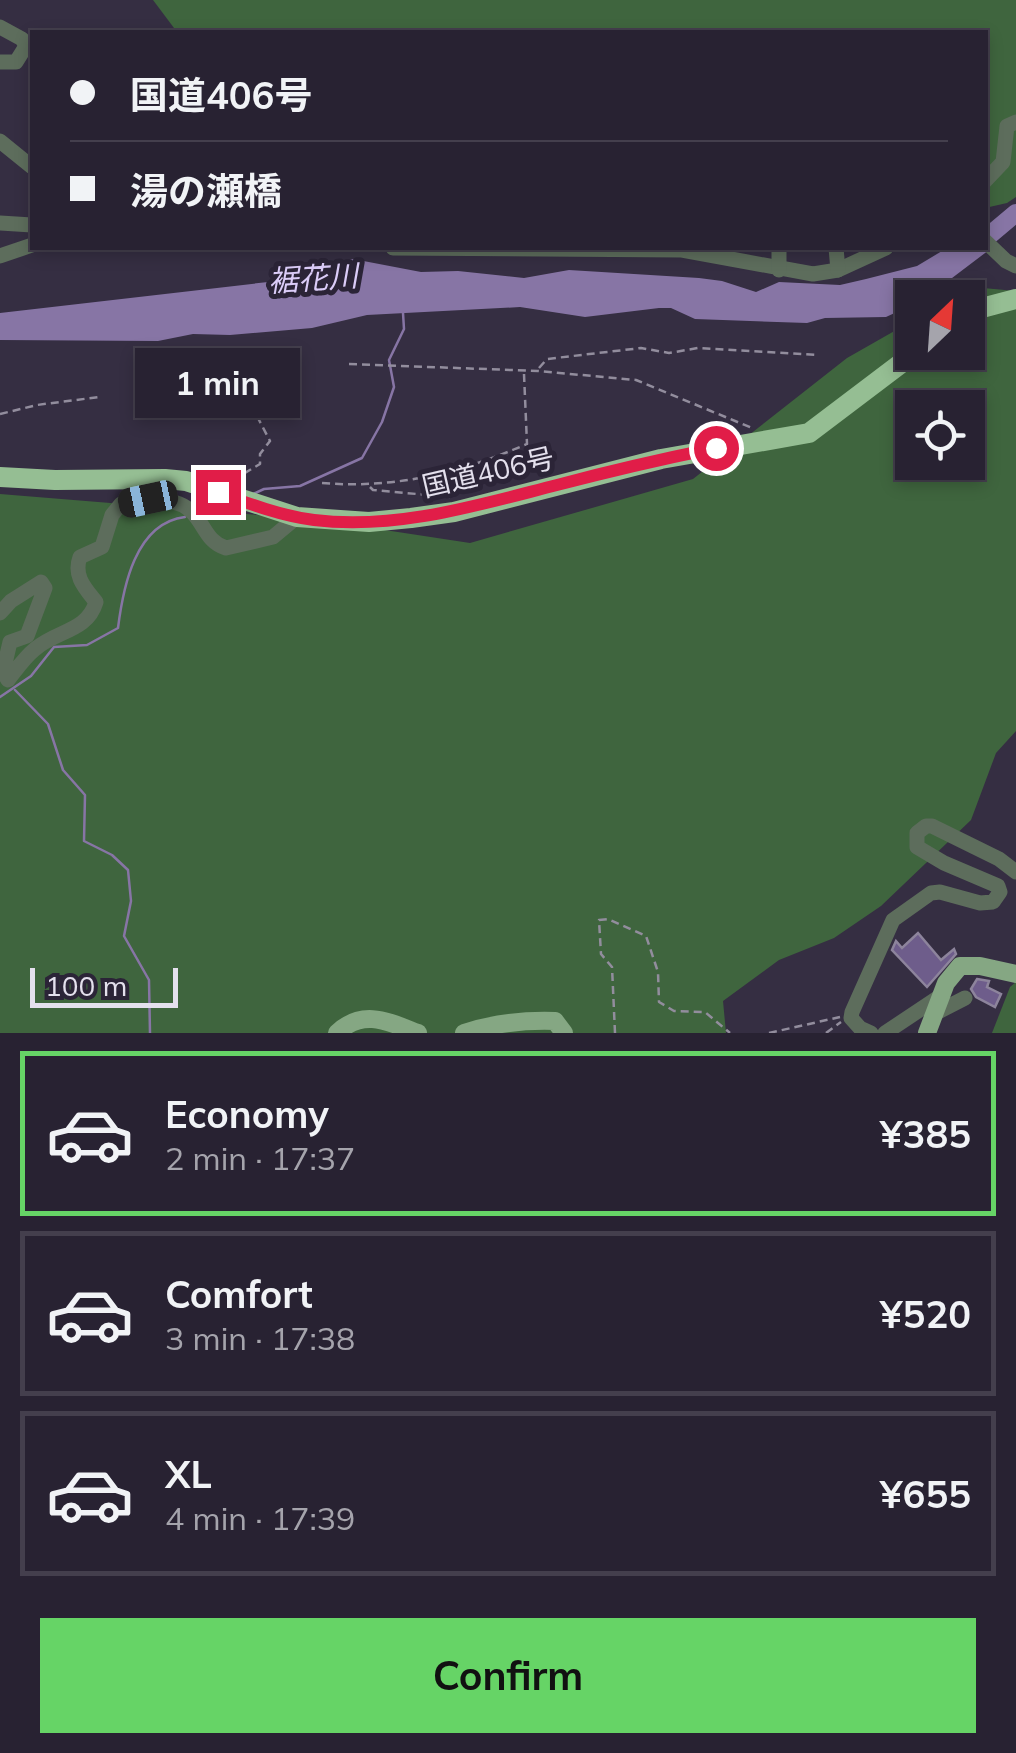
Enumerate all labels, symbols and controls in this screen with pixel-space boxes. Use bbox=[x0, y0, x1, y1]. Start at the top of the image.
text: 国道406号 bbox=[130, 71, 312, 119]
text: 湯の瀬橋 bbox=[130, 167, 282, 215]
water label: 裾花川 bbox=[267, 256, 362, 300]
north arrow bbox=[895, 280, 985, 370]
map controls bbox=[895, 280, 985, 480]
callout: 1 min bbox=[136, 347, 300, 417]
text: 1 min bbox=[175, 363, 260, 403]
button: locate bbox=[895, 390, 985, 480]
route start bbox=[694, 426, 739, 471]
street label: 国道406号 bbox=[418, 439, 557, 504]
route end bbox=[196, 470, 241, 515]
car bbox=[116, 478, 180, 520]
scale bar bbox=[30, 963, 178, 1008]
text: 100 m bbox=[45, 968, 127, 1003]
icon: car bbox=[45, 1089, 135, 1179]
text: Economy bbox=[165, 1090, 329, 1138]
text: ¥385 bbox=[880, 1110, 971, 1158]
text: 2 min · 17:37 bbox=[165, 1138, 355, 1178]
icon: car bbox=[45, 1269, 135, 1359]
text: Comfort bbox=[165, 1270, 313, 1318]
text: ¥520 bbox=[880, 1290, 971, 1338]
text: 3 min · 17:38 bbox=[165, 1318, 355, 1358]
icon: car bbox=[45, 1449, 135, 1539]
text: XL bbox=[165, 1450, 212, 1498]
text: ¥655 bbox=[880, 1470, 971, 1518]
text: 4 min · 17:39 bbox=[165, 1498, 355, 1538]
button: Confirm bbox=[40, 1618, 976, 1733]

